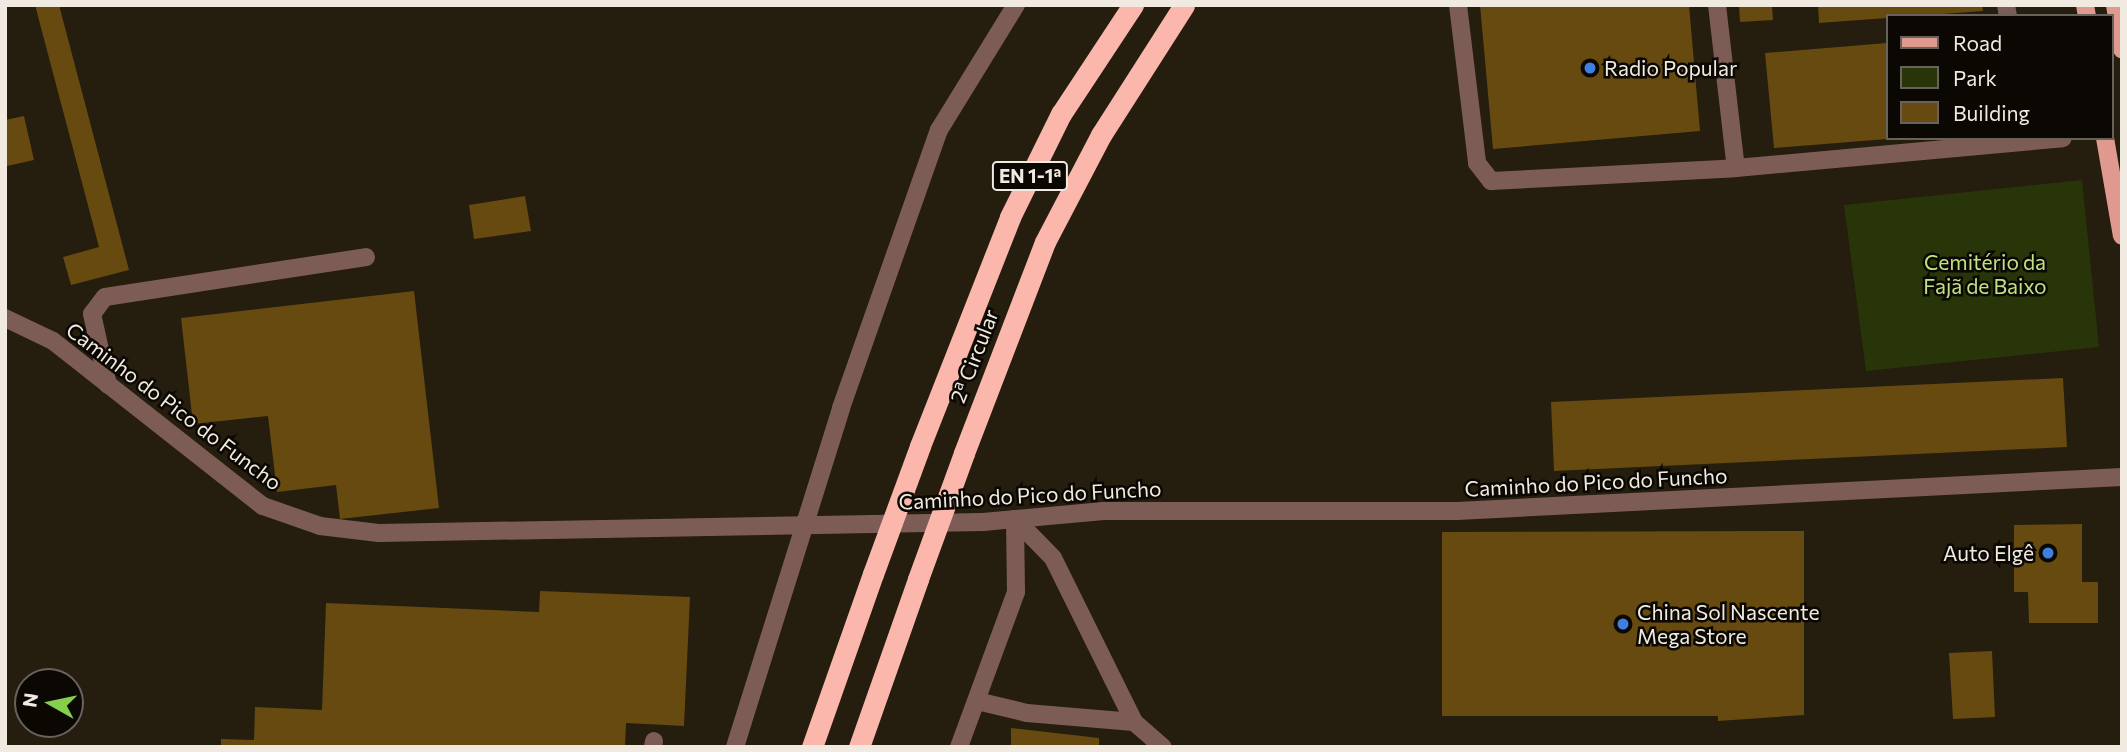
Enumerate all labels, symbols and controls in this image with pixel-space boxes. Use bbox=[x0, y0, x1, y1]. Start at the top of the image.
legend bbox=[1885, 14, 2113, 140]
text: Road bbox=[1953, 30, 2002, 55]
place label: Radio Popular bbox=[1604, 55, 1737, 81]
marker: Radio Popular bbox=[1582, 60, 1598, 76]
text: Park bbox=[1953, 65, 1997, 90]
text: Building bbox=[1953, 100, 2030, 125]
road number: EN 1-1ª bbox=[992, 160, 1068, 192]
park label: Cemitério da Fajã de Baixo bbox=[1923, 249, 2047, 299]
street label: 2ª Circular bbox=[945, 305, 1003, 407]
street label: Caminho do Pico do Funcho bbox=[61, 317, 287, 495]
street label: Caminho do Pico do Funcho bbox=[1464, 463, 1728, 501]
street label: Caminho do Pico do Funcho bbox=[898, 476, 1162, 514]
place label: Auto Elgê bbox=[1943, 540, 2034, 566]
marker: Auto Elgê bbox=[2040, 545, 2056, 561]
place label: China Sol Nascente Mega Store bbox=[1637, 599, 1819, 649]
marker: China Sol Nascente Mega Store bbox=[1615, 616, 1631, 632]
north arrow bbox=[14, 668, 84, 738]
text: N bbox=[17, 691, 42, 709]

